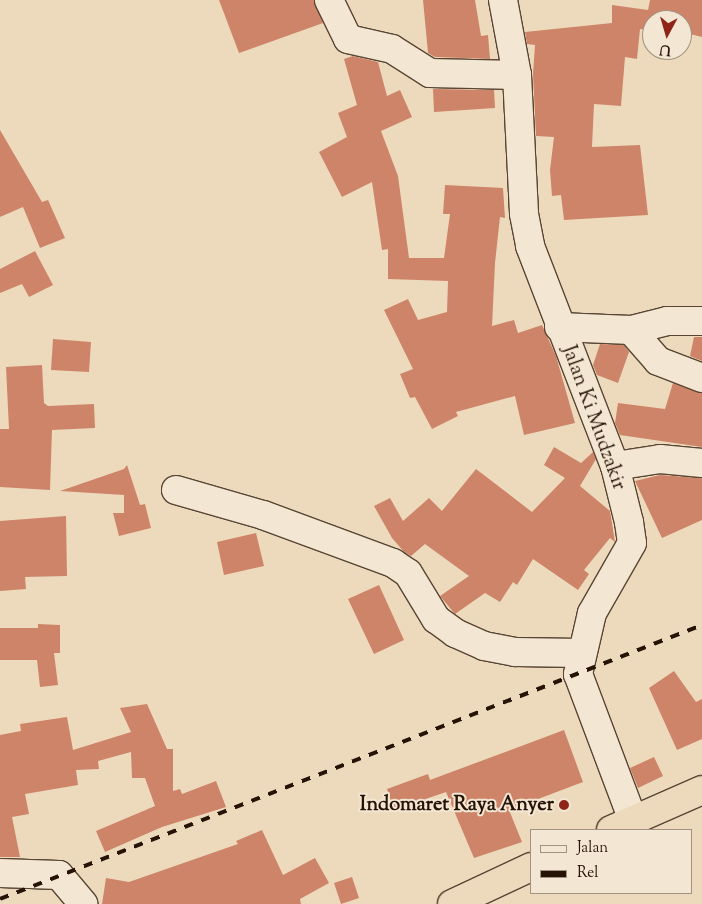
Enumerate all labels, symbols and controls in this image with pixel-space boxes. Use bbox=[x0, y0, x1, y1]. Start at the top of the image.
north arrow bbox=[642, 10, 692, 60]
text: U bbox=[659, 38, 672, 59]
street label: Jalan Ki Mudzakir bbox=[556, 342, 630, 494]
place label: Indomaret Raya Anyer bbox=[360, 793, 554, 817]
marker: Indomaret Raya Anyer bbox=[558, 799, 570, 811]
legend bbox=[530, 829, 692, 894]
text: Jalan bbox=[577, 838, 608, 859]
text: Rel bbox=[577, 863, 598, 884]

